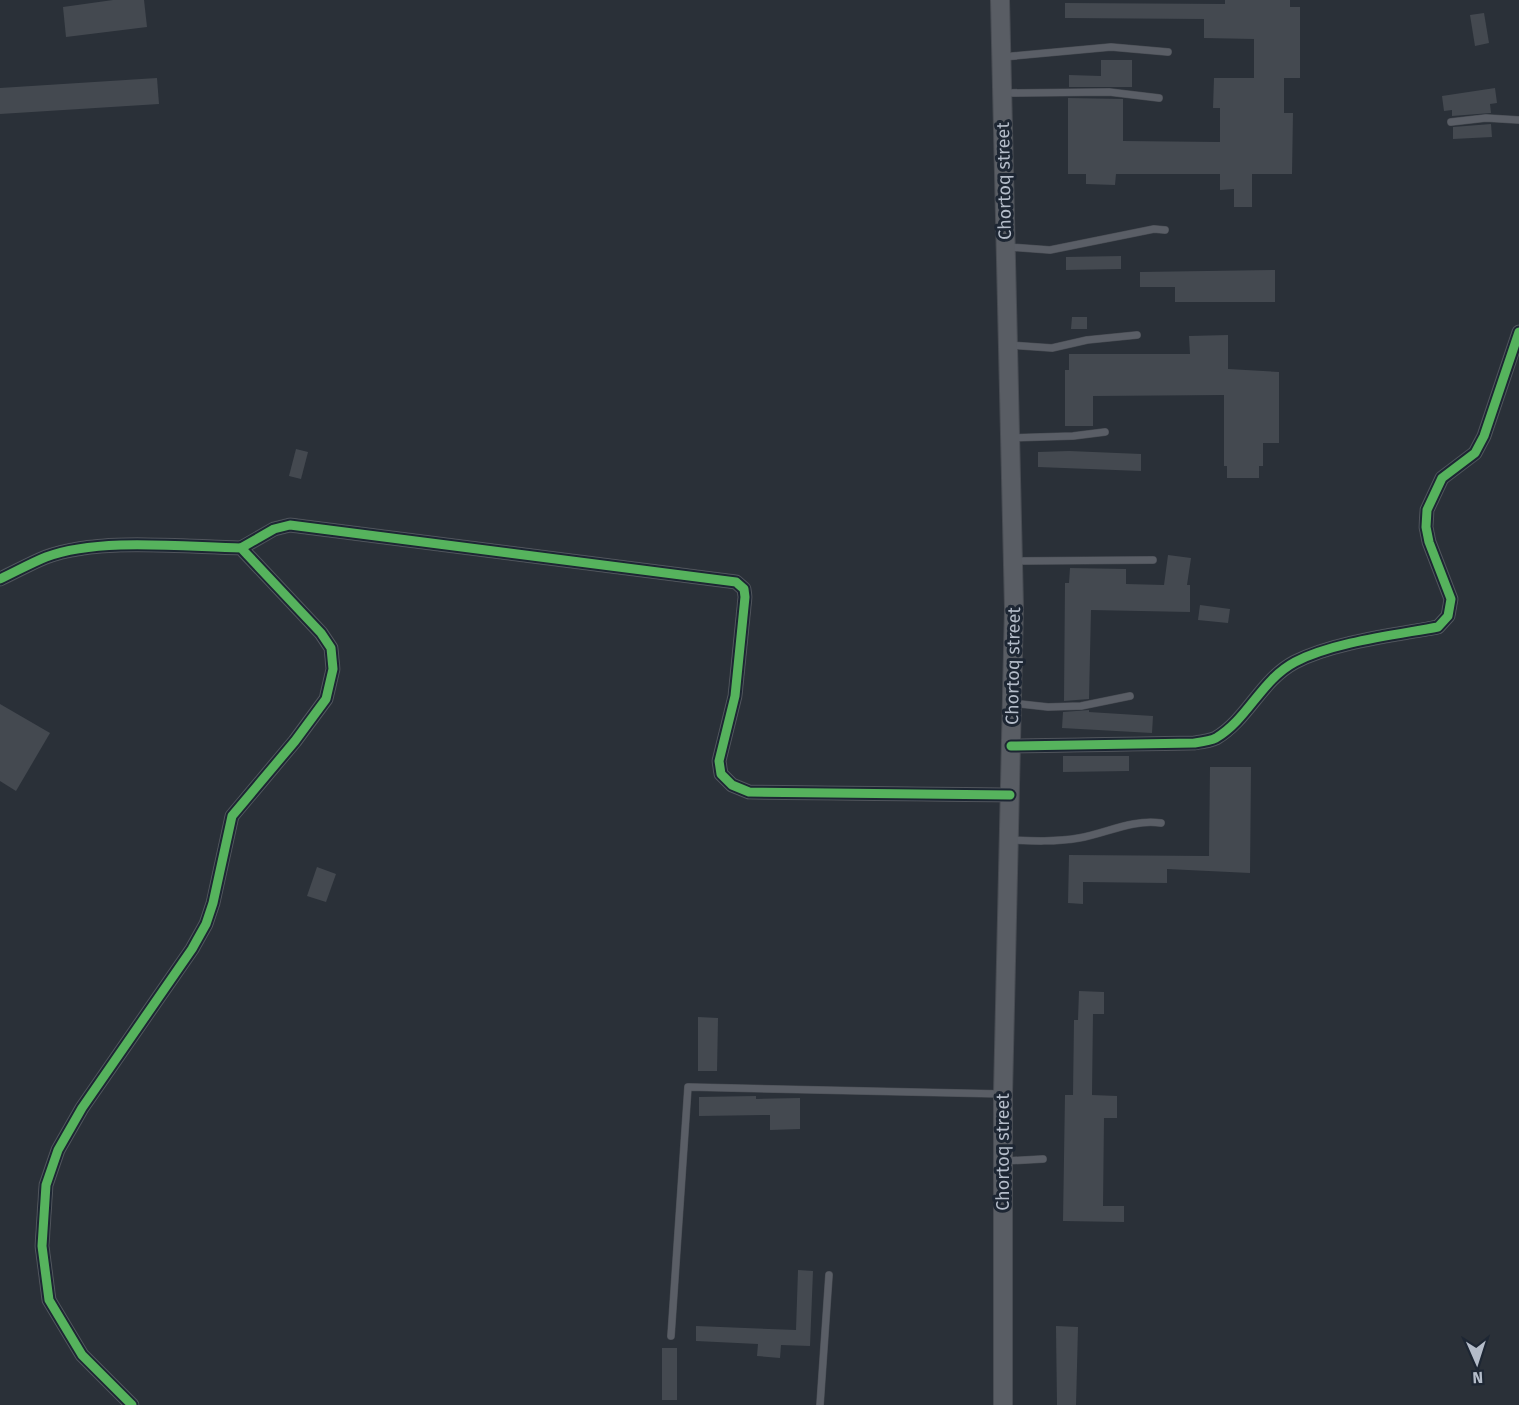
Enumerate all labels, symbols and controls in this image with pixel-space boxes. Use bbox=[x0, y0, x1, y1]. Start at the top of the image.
street label: Chortoq street bbox=[992, 122, 1016, 240]
street label: Chortoq street bbox=[1001, 607, 1025, 725]
street label: Chortoq street bbox=[992, 1093, 1014, 1211]
north arrow bbox=[1447, 1333, 1507, 1393]
text: N bbox=[1472, 1368, 1484, 1387]

